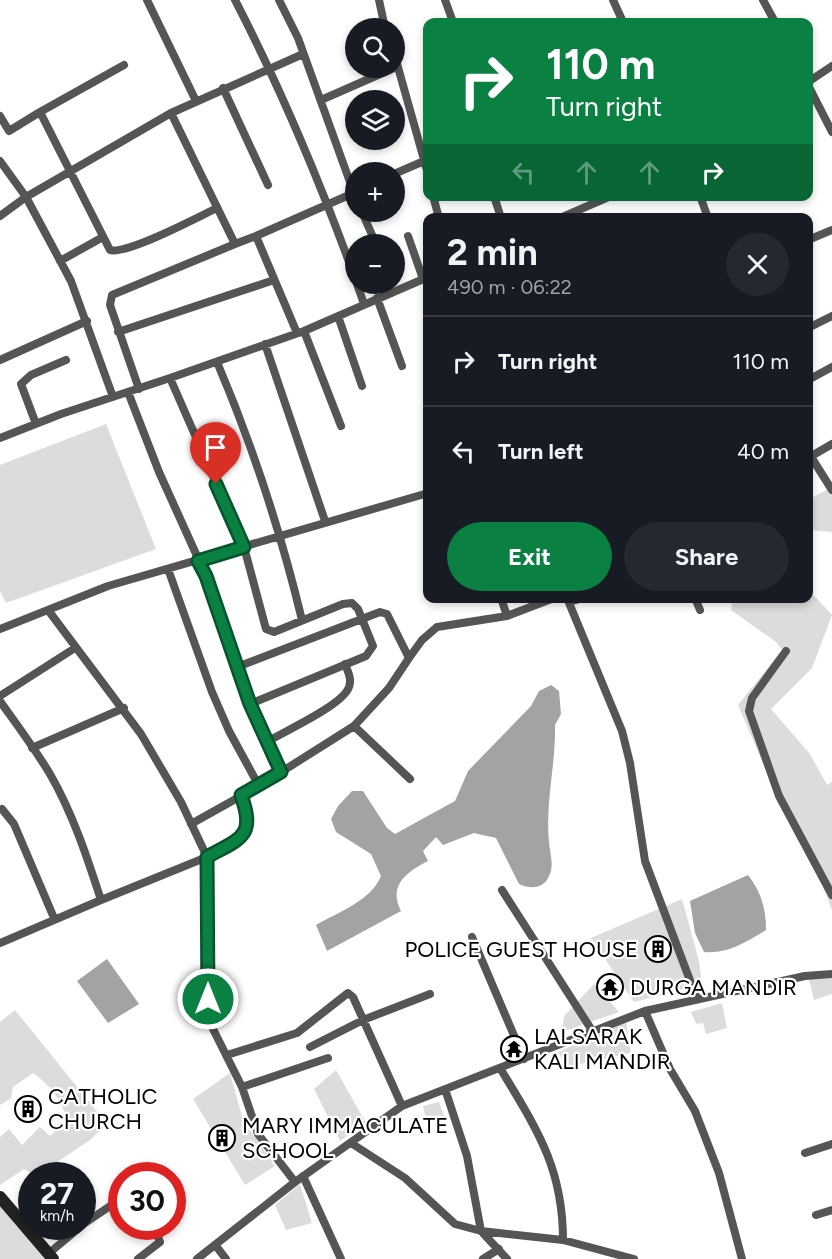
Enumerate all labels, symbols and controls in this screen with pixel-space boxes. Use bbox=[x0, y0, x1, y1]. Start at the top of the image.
map controls bbox=[345, 18, 405, 294]
button: search bbox=[345, 18, 405, 78]
text: 110 m bbox=[546, 39, 655, 90]
icon: right bbox=[447, 42, 525, 120]
button: layers bbox=[345, 90, 405, 150]
text: Turn right bbox=[546, 90, 662, 123]
icon: left bbox=[507, 156, 540, 189]
icon: ahead bbox=[570, 156, 603, 189]
icon: ahead bbox=[633, 156, 666, 189]
icon: right bbox=[696, 156, 729, 189]
button: + bbox=[345, 162, 405, 222]
text: 2 min bbox=[447, 231, 538, 274]
button: close bbox=[726, 233, 789, 296]
button: − bbox=[345, 234, 405, 294]
text: 490 m · 06:22 bbox=[447, 275, 572, 299]
icon: right bbox=[447, 345, 480, 378]
text: Turn right bbox=[498, 348, 597, 375]
text: 110 m bbox=[733, 348, 789, 375]
pin bbox=[190, 422, 241, 484]
icon: arrive bbox=[199, 431, 232, 464]
icon: left bbox=[447, 435, 480, 468]
text: Turn left bbox=[498, 438, 584, 465]
text: 40 m bbox=[737, 438, 789, 465]
button: Exit bbox=[447, 522, 612, 591]
button: Share bbox=[624, 522, 789, 591]
building icon: POLICE GUEST HOUSE bbox=[643, 934, 673, 964]
place label: POLICE GUEST HOUSE bbox=[404, 936, 638, 963]
position arrow bbox=[176, 967, 240, 1031]
temple icon: DURGA MANDIR bbox=[595, 972, 625, 1002]
place label: DURGA MANDIR bbox=[630, 974, 797, 1001]
place label: LALSARAK KALI MANDIR bbox=[534, 1023, 671, 1075]
temple icon: LALSARAK KALI MANDIR bbox=[499, 1034, 529, 1064]
place label: CATHOLIC CHURCH bbox=[48, 1083, 158, 1135]
building icon: CATHOLIC CHURCH bbox=[13, 1094, 43, 1124]
place label: MARY IMMACULATE SCHOOL bbox=[242, 1112, 448, 1164]
building icon: MARY IMMACULATE SCHOOL bbox=[207, 1123, 237, 1153]
speed limit sign: 30 bbox=[108, 1162, 186, 1240]
text: 27 bbox=[40, 1175, 74, 1212]
text: km/h bbox=[40, 1207, 74, 1225]

